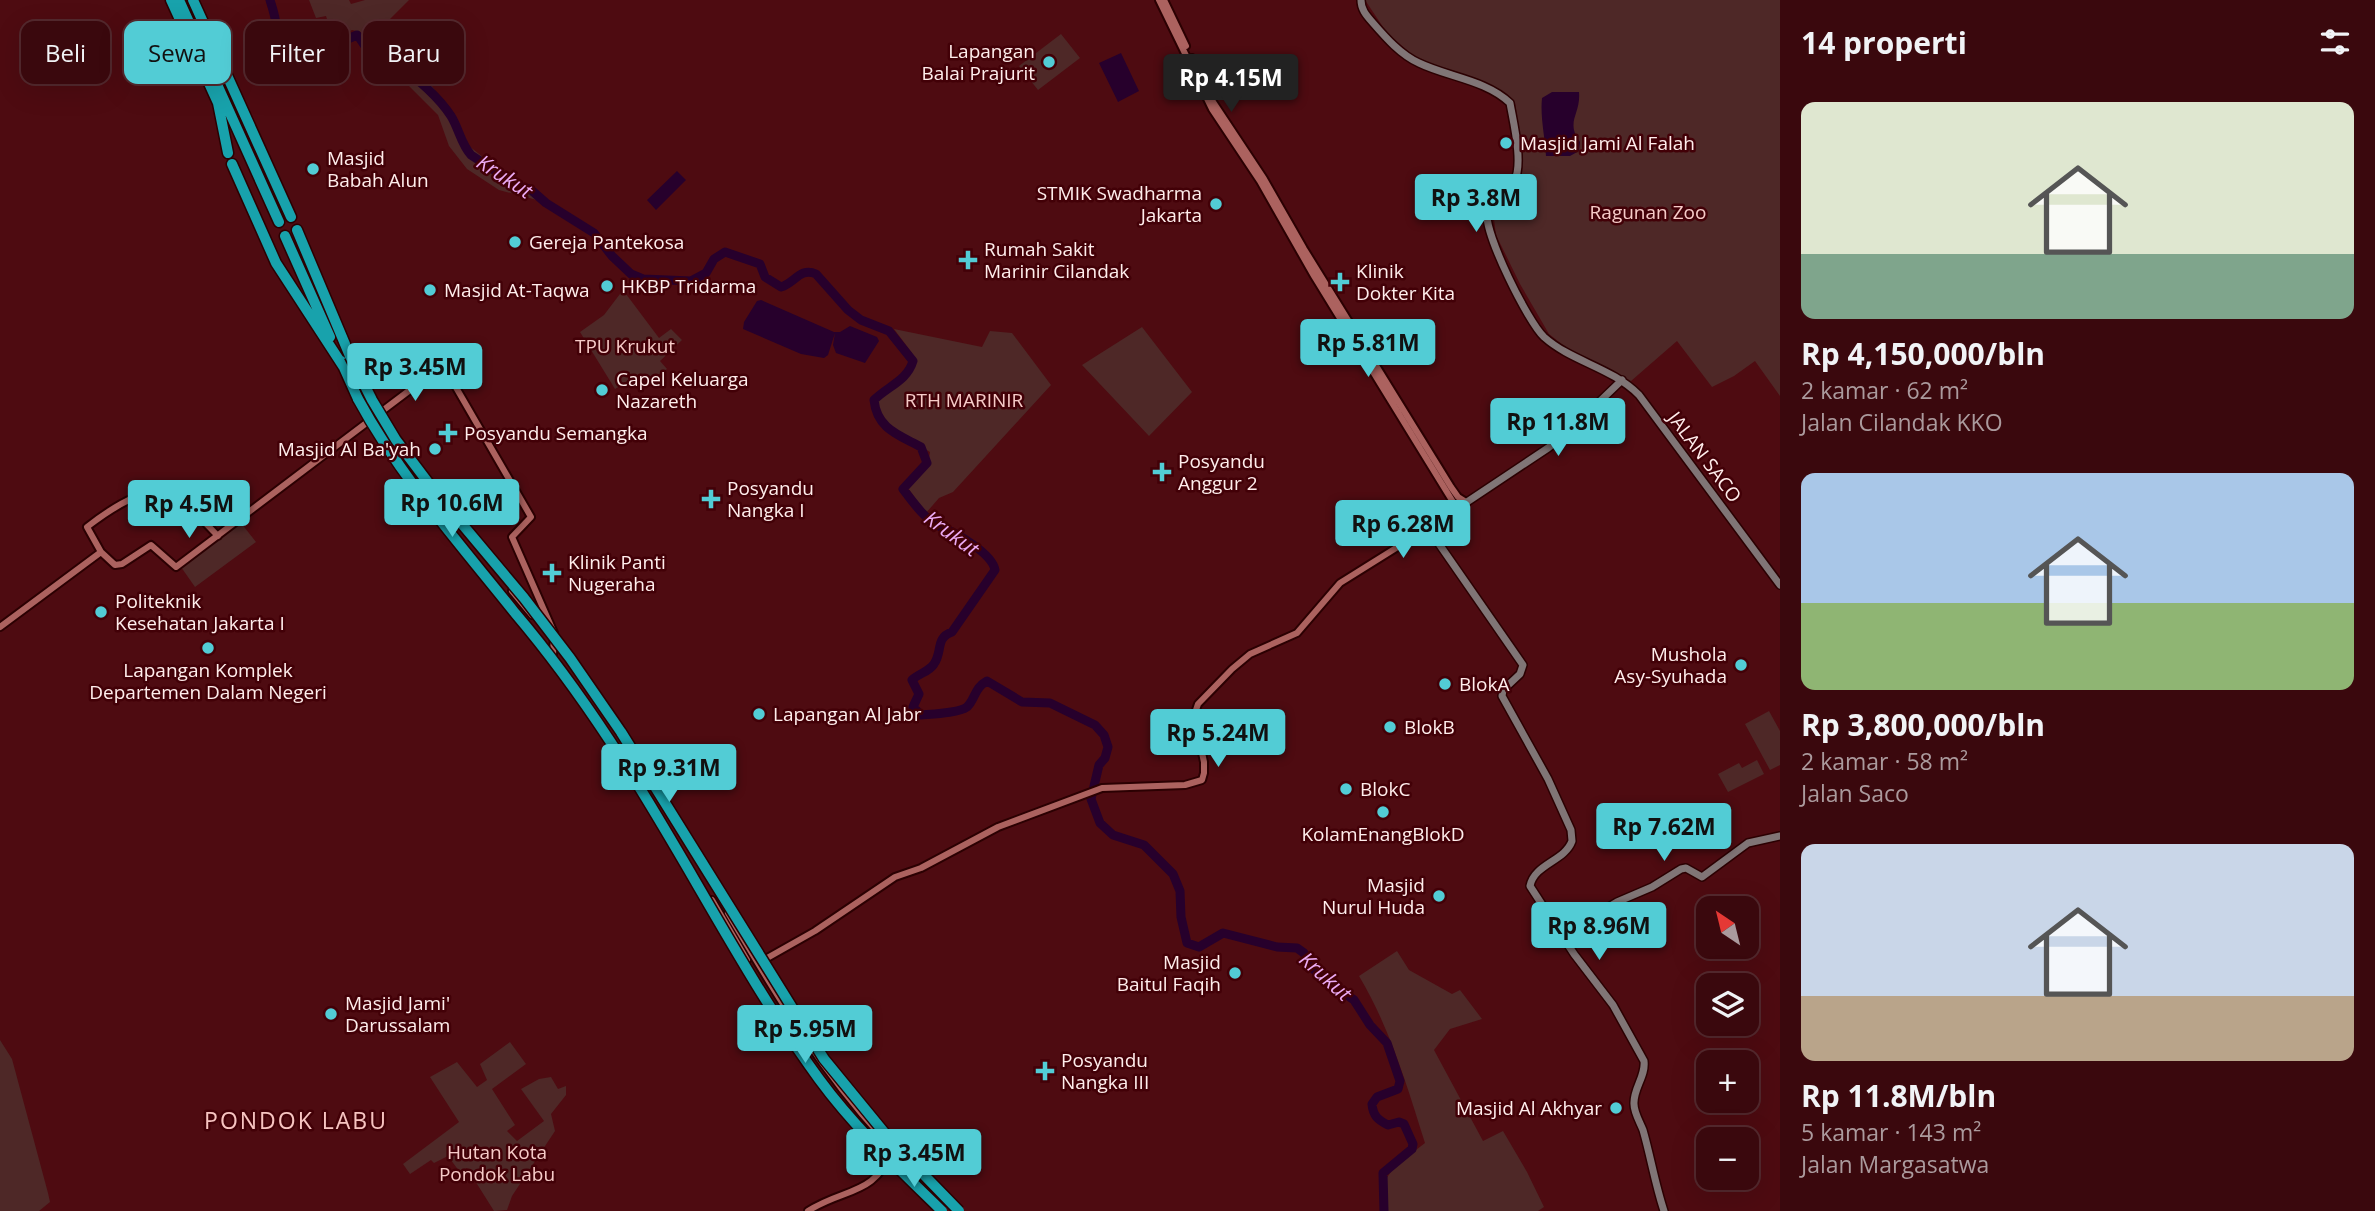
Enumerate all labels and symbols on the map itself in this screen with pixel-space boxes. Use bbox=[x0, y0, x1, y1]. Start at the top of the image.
place label: Lapangan Balai Prajurit bbox=[922, 38, 1035, 86]
marker: Lapangan Balai Prajurit bbox=[1041, 54, 1057, 70]
pin: Rp 4.15M bbox=[1159, 54, 1303, 114]
place label: Masjid Jami Al Falah bbox=[1520, 130, 1695, 156]
marker: Masjid Jami Al Falah bbox=[1498, 135, 1514, 151]
place label: Masjid Babah Alun bbox=[327, 145, 429, 193]
water label: Krukut bbox=[472, 148, 539, 205]
marker: Masjid Babah Alun bbox=[305, 161, 321, 177]
pin: Rp 3.8M bbox=[1411, 174, 1541, 234]
place label: STMIK Swadharma Jakarta bbox=[1037, 180, 1202, 228]
marker: STMIK Swadharma Jakarta bbox=[1208, 196, 1224, 212]
park label: Ragunan Zoo bbox=[1590, 199, 1706, 225]
place label: Gereja Pantekosa bbox=[529, 229, 684, 255]
marker: Gereja Pantekosa bbox=[507, 234, 523, 250]
place label: Rumah Sakit Marinir Cilandak bbox=[984, 236, 1129, 284]
marker: Rumah Sakit Marinir Cilandak bbox=[958, 250, 978, 270]
place label: Klinik Dokter Kita bbox=[1356, 258, 1455, 306]
marker: Klinik Dokter Kita bbox=[1330, 272, 1350, 292]
place label: HKBP Tridarma bbox=[621, 273, 756, 299]
place label: Masjid At-Taqwa bbox=[444, 277, 590, 303]
marker: HKBP Tridarma bbox=[599, 278, 615, 294]
marker: Masjid At-Taqwa bbox=[422, 282, 438, 298]
pin: Rp 5.81M bbox=[1296, 320, 1440, 379]
park label: TPU Krukut bbox=[575, 333, 675, 359]
pin: Rp 3.45M bbox=[343, 344, 487, 403]
place label: Capel Keluarga Nazareth bbox=[616, 366, 749, 414]
marker: Capel Keluarga Nazareth bbox=[594, 382, 610, 398]
park label: RTH MARINIR bbox=[905, 387, 1024, 413]
pin: Rp 11.8M bbox=[1486, 398, 1630, 458]
street label: JALAN SACO bbox=[1661, 405, 1748, 508]
place label: Posyandu Semangka bbox=[464, 420, 648, 446]
marker: Posyandu Semangka bbox=[438, 423, 458, 443]
place label: Masjid Al Ba'yah bbox=[278, 436, 421, 462]
marker: Masjid Al Ba'yah bbox=[427, 441, 443, 457]
place label: Posyandu Anggur 2 bbox=[1178, 448, 1265, 496]
marker: Posyandu Anggur 2 bbox=[1152, 462, 1172, 482]
place label: Posyandu Nangka I bbox=[727, 475, 814, 523]
pin: Rp 4.5M bbox=[124, 480, 254, 540]
pin: Rp 10.6M bbox=[380, 480, 524, 539]
marker: Posyandu Nangka I bbox=[701, 489, 721, 509]
pin: Rp 6.28M bbox=[1331, 500, 1475, 560]
water label: Krukut bbox=[919, 504, 986, 563]
place label: Klinik Panti Nugeraha bbox=[568, 549, 666, 597]
marker: Klinik Panti Nugeraha bbox=[542, 563, 562, 583]
place label: Politeknik Kesehatan Jakarta I bbox=[115, 588, 285, 636]
marker: Politeknik Kesehatan Jakarta I bbox=[93, 604, 109, 620]
marker: Lapangan Komplek Departemen Dalam Negeri bbox=[200, 640, 216, 656]
place label: Mushola Asy-Syuhada bbox=[1614, 641, 1727, 689]
place label: Lapangan Komplek Departemen Dalam Negeri bbox=[89, 657, 327, 705]
marker: Mushola Asy-Syuhada bbox=[1733, 657, 1749, 673]
place label: BlokA bbox=[1459, 671, 1510, 697]
marker: BlokA bbox=[1437, 676, 1453, 692]
place label: Lapangan Al Jabr bbox=[773, 701, 922, 727]
marker: Lapangan Al Jabr bbox=[751, 706, 767, 722]
pin: Rp 5.24M bbox=[1146, 710, 1290, 769]
place label: BlokB bbox=[1404, 714, 1455, 740]
marker: BlokB bbox=[1382, 719, 1398, 735]
pin: Rp 9.31M bbox=[597, 744, 741, 804]
place label: BlokC bbox=[1360, 776, 1410, 802]
marker: BlokC bbox=[1338, 781, 1354, 797]
marker: KolamEnangBlokD bbox=[1375, 804, 1391, 820]
pin: Rp 7.62M bbox=[1592, 804, 1736, 863]
place label: KolamEnangBlokD bbox=[1301, 821, 1465, 847]
place label: Masjid Nurul Huda bbox=[1322, 872, 1425, 920]
marker: Masjid Nurul Huda bbox=[1431, 888, 1447, 904]
north arrow bbox=[1696, 896, 1759, 959]
pin: Rp 8.96M bbox=[1527, 902, 1671, 962]
water label: Krukut bbox=[1294, 945, 1359, 1008]
place label: Masjid Baitul Faqih bbox=[1117, 949, 1221, 997]
marker: Masjid Baitul Faqih bbox=[1227, 965, 1243, 981]
place label: Masjid Jami' Darussalam bbox=[345, 990, 450, 1038]
marker: Masjid Jami' Darussalam bbox=[323, 1006, 339, 1022]
pin: Rp 5.95M bbox=[733, 1006, 877, 1065]
place label: Posyandu Nangka III bbox=[1061, 1047, 1149, 1095]
marker: Posyandu Nangka III bbox=[1035, 1061, 1055, 1081]
place label: Masjid Al Akhyar bbox=[1456, 1095, 1602, 1121]
marker: Masjid Al Akhyar bbox=[1608, 1100, 1624, 1116]
district label: PONDOK LABU bbox=[204, 1104, 388, 1136]
pin: Rp 3.45M bbox=[842, 1130, 986, 1189]
park label: Hutan Kota Pondok Labu bbox=[439, 1139, 555, 1187]

